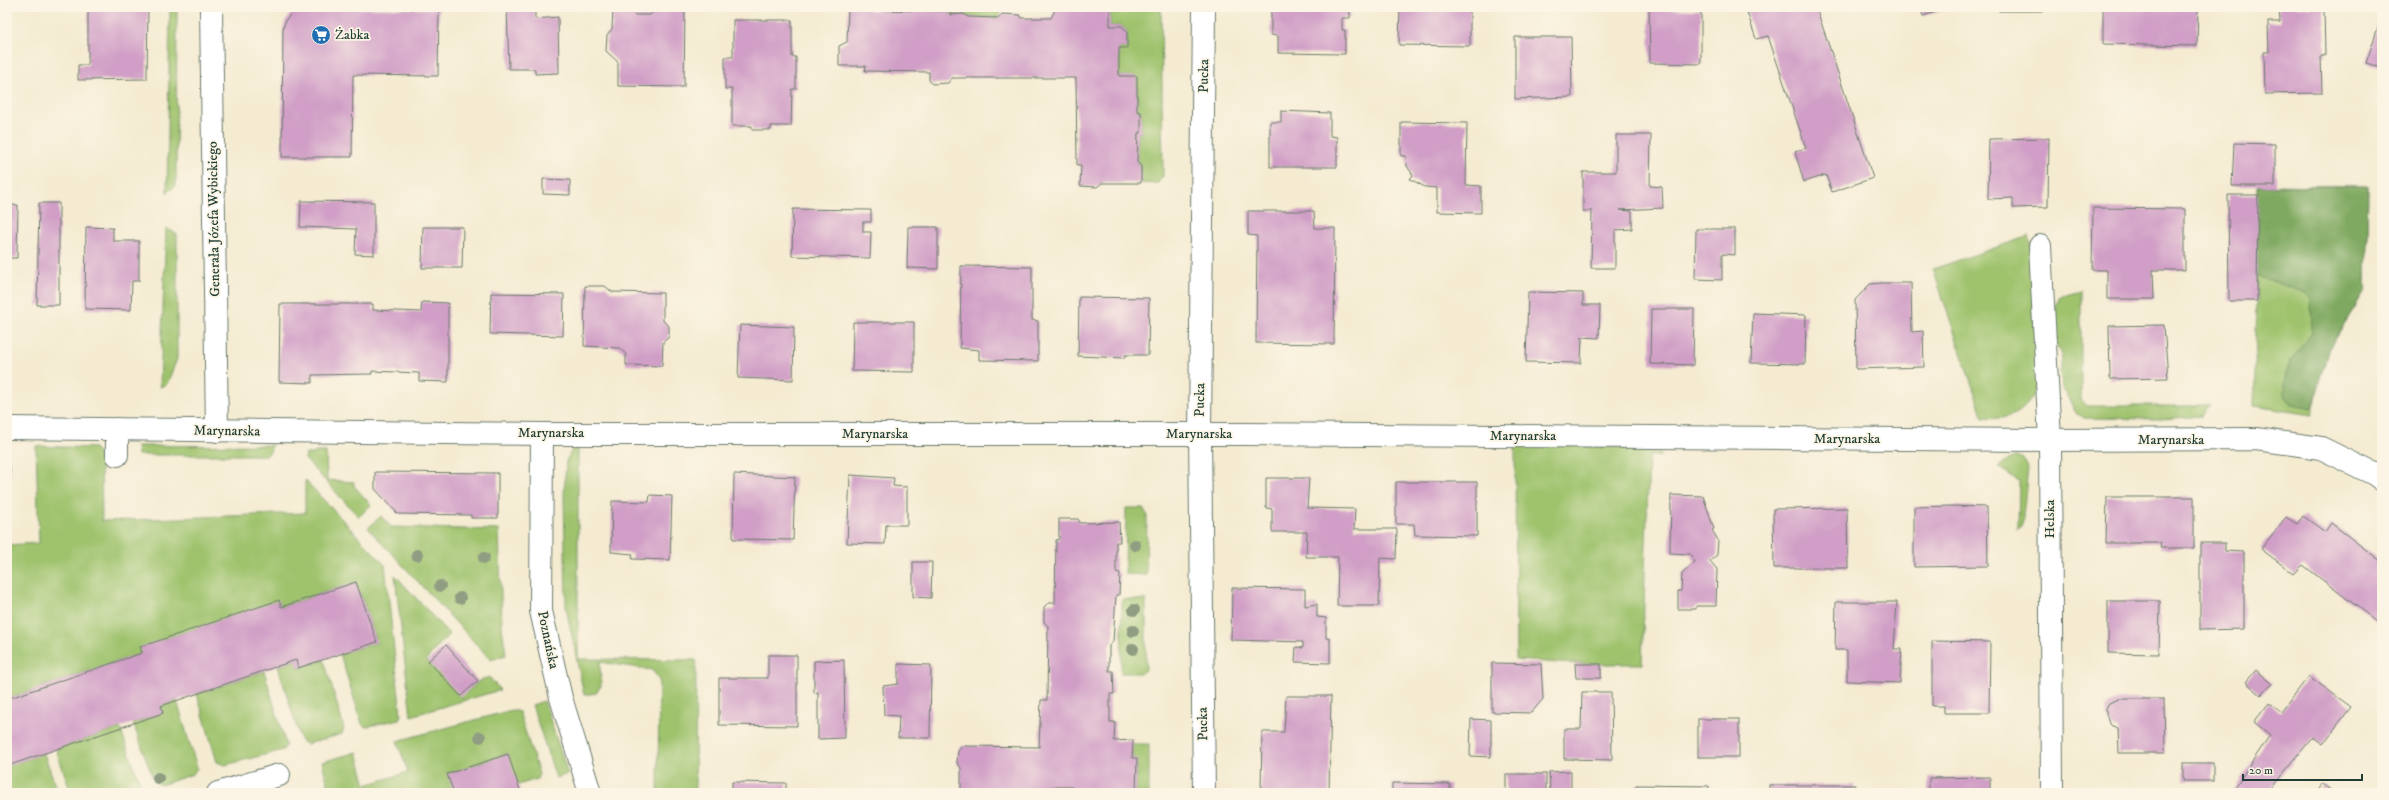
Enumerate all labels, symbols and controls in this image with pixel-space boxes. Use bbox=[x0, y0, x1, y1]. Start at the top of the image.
supermarket icon: Żabka bbox=[310, 24, 332, 46]
place label: Żabka bbox=[335, 26, 369, 44]
street label: Pucka bbox=[1195, 59, 1213, 93]
street label: Generała Józefa Wybickiego bbox=[204, 141, 224, 297]
street label: Pucka bbox=[1191, 383, 1209, 417]
street label: Marynarska bbox=[194, 421, 261, 441]
street label: Marynarska bbox=[518, 424, 584, 442]
street label: Marynarska bbox=[842, 425, 908, 443]
street label: Marynarska bbox=[1166, 425, 1232, 443]
street label: Marynarska bbox=[1490, 427, 1556, 445]
street label: Marynarska bbox=[1814, 430, 1880, 448]
street label: Marynarska bbox=[2138, 431, 2204, 449]
street label: Helska bbox=[2041, 499, 2059, 539]
street label: Poznańska bbox=[533, 609, 563, 671]
street label: Pucka bbox=[1194, 707, 1212, 741]
scale bar bbox=[2243, 756, 2362, 782]
text: 20 m bbox=[2249, 763, 2273, 778]

